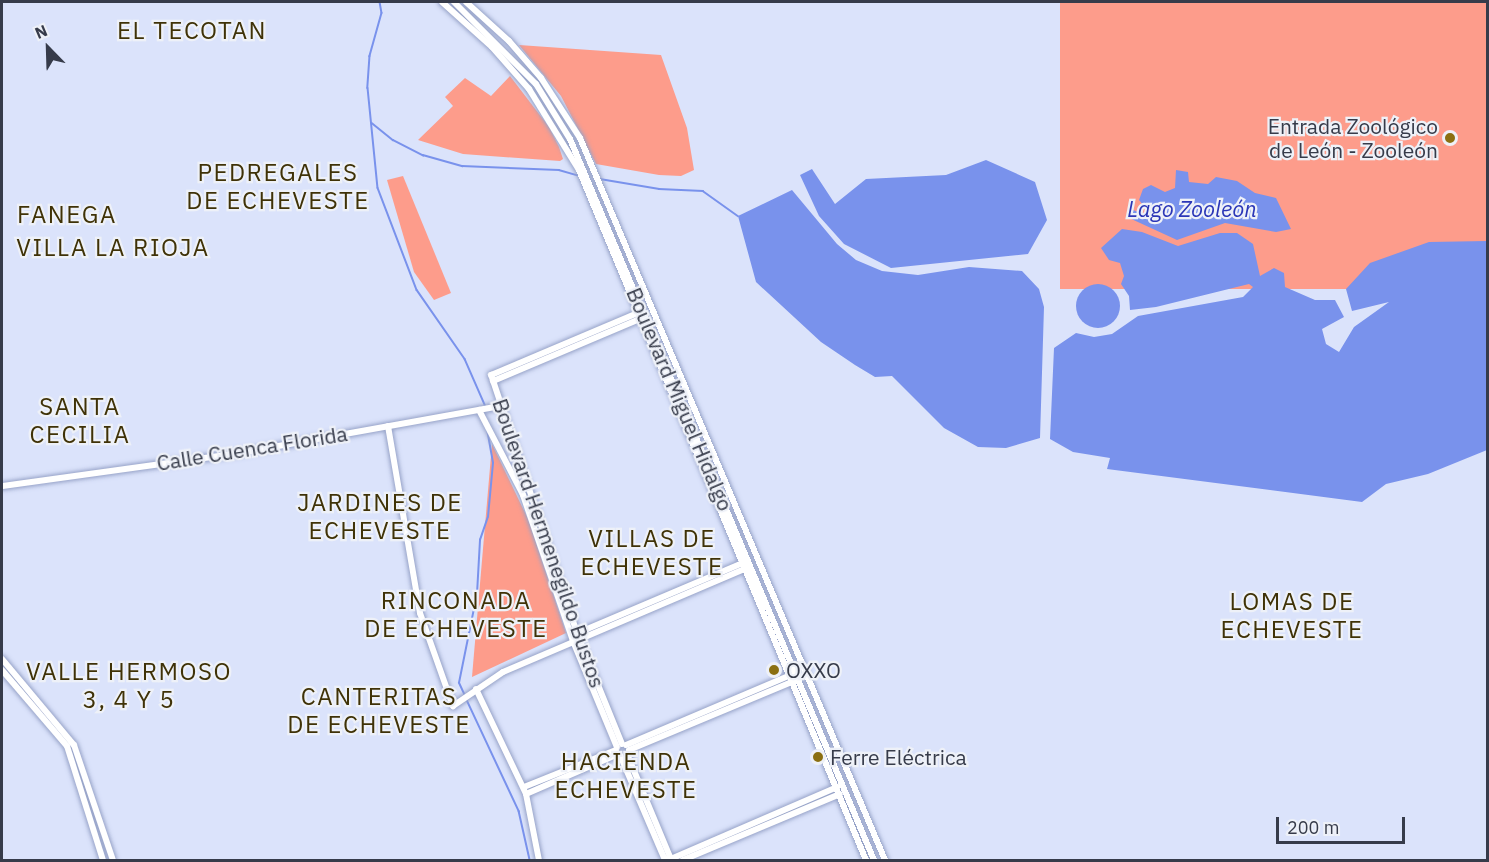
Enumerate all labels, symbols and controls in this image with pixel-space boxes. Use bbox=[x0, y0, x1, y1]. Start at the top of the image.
district label: EL TECOTAN bbox=[117, 17, 267, 45]
north arrow bbox=[18, 18, 78, 78]
text: N bbox=[32, 20, 50, 43]
place label: Entrada Zoológico de León - Zooleón bbox=[1268, 113, 1438, 163]
marker: Entrada Zoológico de León - Zooleón bbox=[1443, 131, 1457, 145]
district label: PEDREGALES DE ECHEVESTE bbox=[186, 159, 370, 215]
water label: Lago Zooleón bbox=[1127, 196, 1257, 222]
district label: FANEGA bbox=[17, 201, 117, 229]
district label: VILLA LA RIOJA bbox=[16, 234, 210, 262]
street label: Boulevard Miguel Hidalgo bbox=[622, 284, 738, 514]
district label: SANTA CECILIA bbox=[30, 393, 130, 449]
street label: Boulevard Hermenegildo Bustos bbox=[488, 395, 610, 691]
street label: Calle Cuenca Florida bbox=[155, 420, 349, 476]
district label: JARDINES DE ECHEVESTE bbox=[297, 489, 463, 545]
district label: VILLAS DE ECHEVESTE bbox=[580, 525, 724, 581]
district label: RINCONADA DE ECHEVESTE bbox=[364, 587, 548, 643]
district label: LOMAS DE ECHEVESTE bbox=[1220, 588, 1364, 644]
place label: OXXO bbox=[786, 657, 841, 683]
district label: VALLE HERMOSO 3, 4 Y 5 bbox=[26, 658, 232, 714]
marker: OXXO bbox=[767, 663, 781, 677]
district label: CANTERITAS DE ECHEVESTE bbox=[287, 683, 471, 739]
place label: Ferre Eléctrica bbox=[830, 744, 967, 770]
district label: HACIENDA ECHEVESTE bbox=[554, 748, 698, 804]
marker: Ferre Eléctrica bbox=[811, 750, 825, 764]
scale bar bbox=[1279, 805, 1408, 843]
text: 200 m bbox=[1287, 816, 1339, 839]

